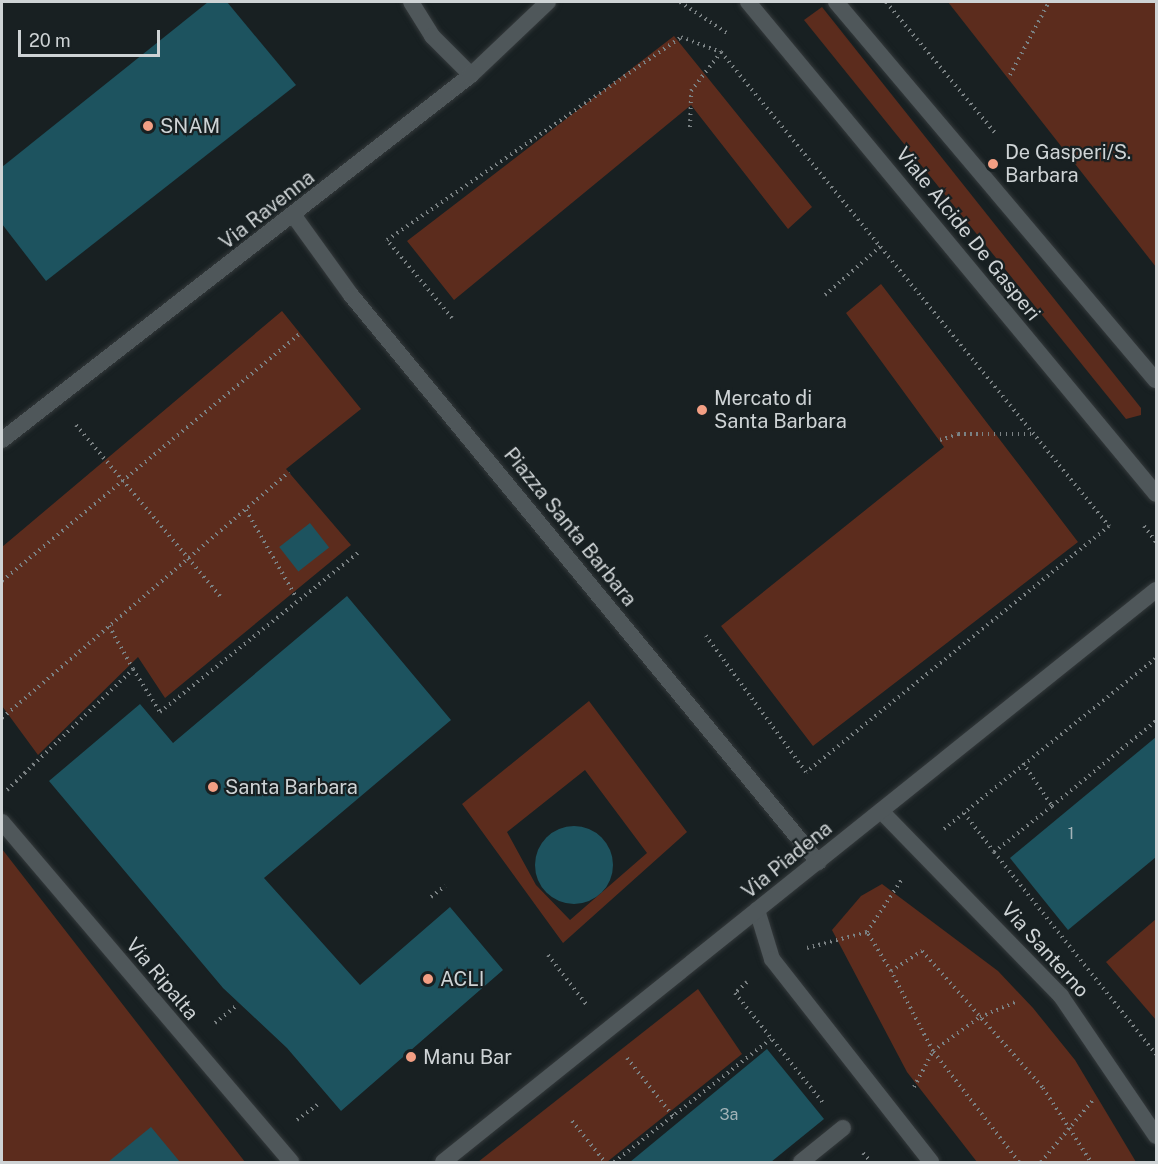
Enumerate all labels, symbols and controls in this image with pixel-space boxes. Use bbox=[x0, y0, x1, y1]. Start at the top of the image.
scale bar bbox=[21, 18, 164, 56]
text: 20 m bbox=[29, 30, 71, 51]
place label: SNAM bbox=[160, 114, 220, 138]
marker: SNAM bbox=[141, 119, 155, 133]
place label: De Gasperi/S. Barbara bbox=[1005, 140, 1131, 187]
street label: Viale Alcide De Gasperi bbox=[891, 142, 1045, 326]
marker: De Gasperi/S. Barbara bbox=[986, 157, 1000, 171]
street label: Via Ravenna bbox=[215, 166, 319, 254]
place label: Mercato di Santa Barbara bbox=[714, 386, 847, 433]
marker: Mercato di Santa Barbara bbox=[695, 403, 709, 417]
street label: Piazza Santa Barbara bbox=[499, 443, 641, 611]
place label: Santa Barbara bbox=[225, 775, 358, 799]
marker: Santa Barbara bbox=[206, 780, 220, 794]
street label: Via Piadena bbox=[737, 816, 837, 904]
house number: 1 bbox=[1068, 824, 1074, 844]
street label: Via Santerno bbox=[996, 898, 1094, 1002]
street label: Via Ripalta bbox=[121, 933, 203, 1025]
place label: ACLI bbox=[440, 967, 484, 991]
marker: ACLI bbox=[421, 972, 435, 986]
place label: Manu Bar bbox=[423, 1045, 512, 1069]
marker: Manu Bar bbox=[404, 1050, 418, 1064]
house number: 3a bbox=[720, 1105, 738, 1125]

